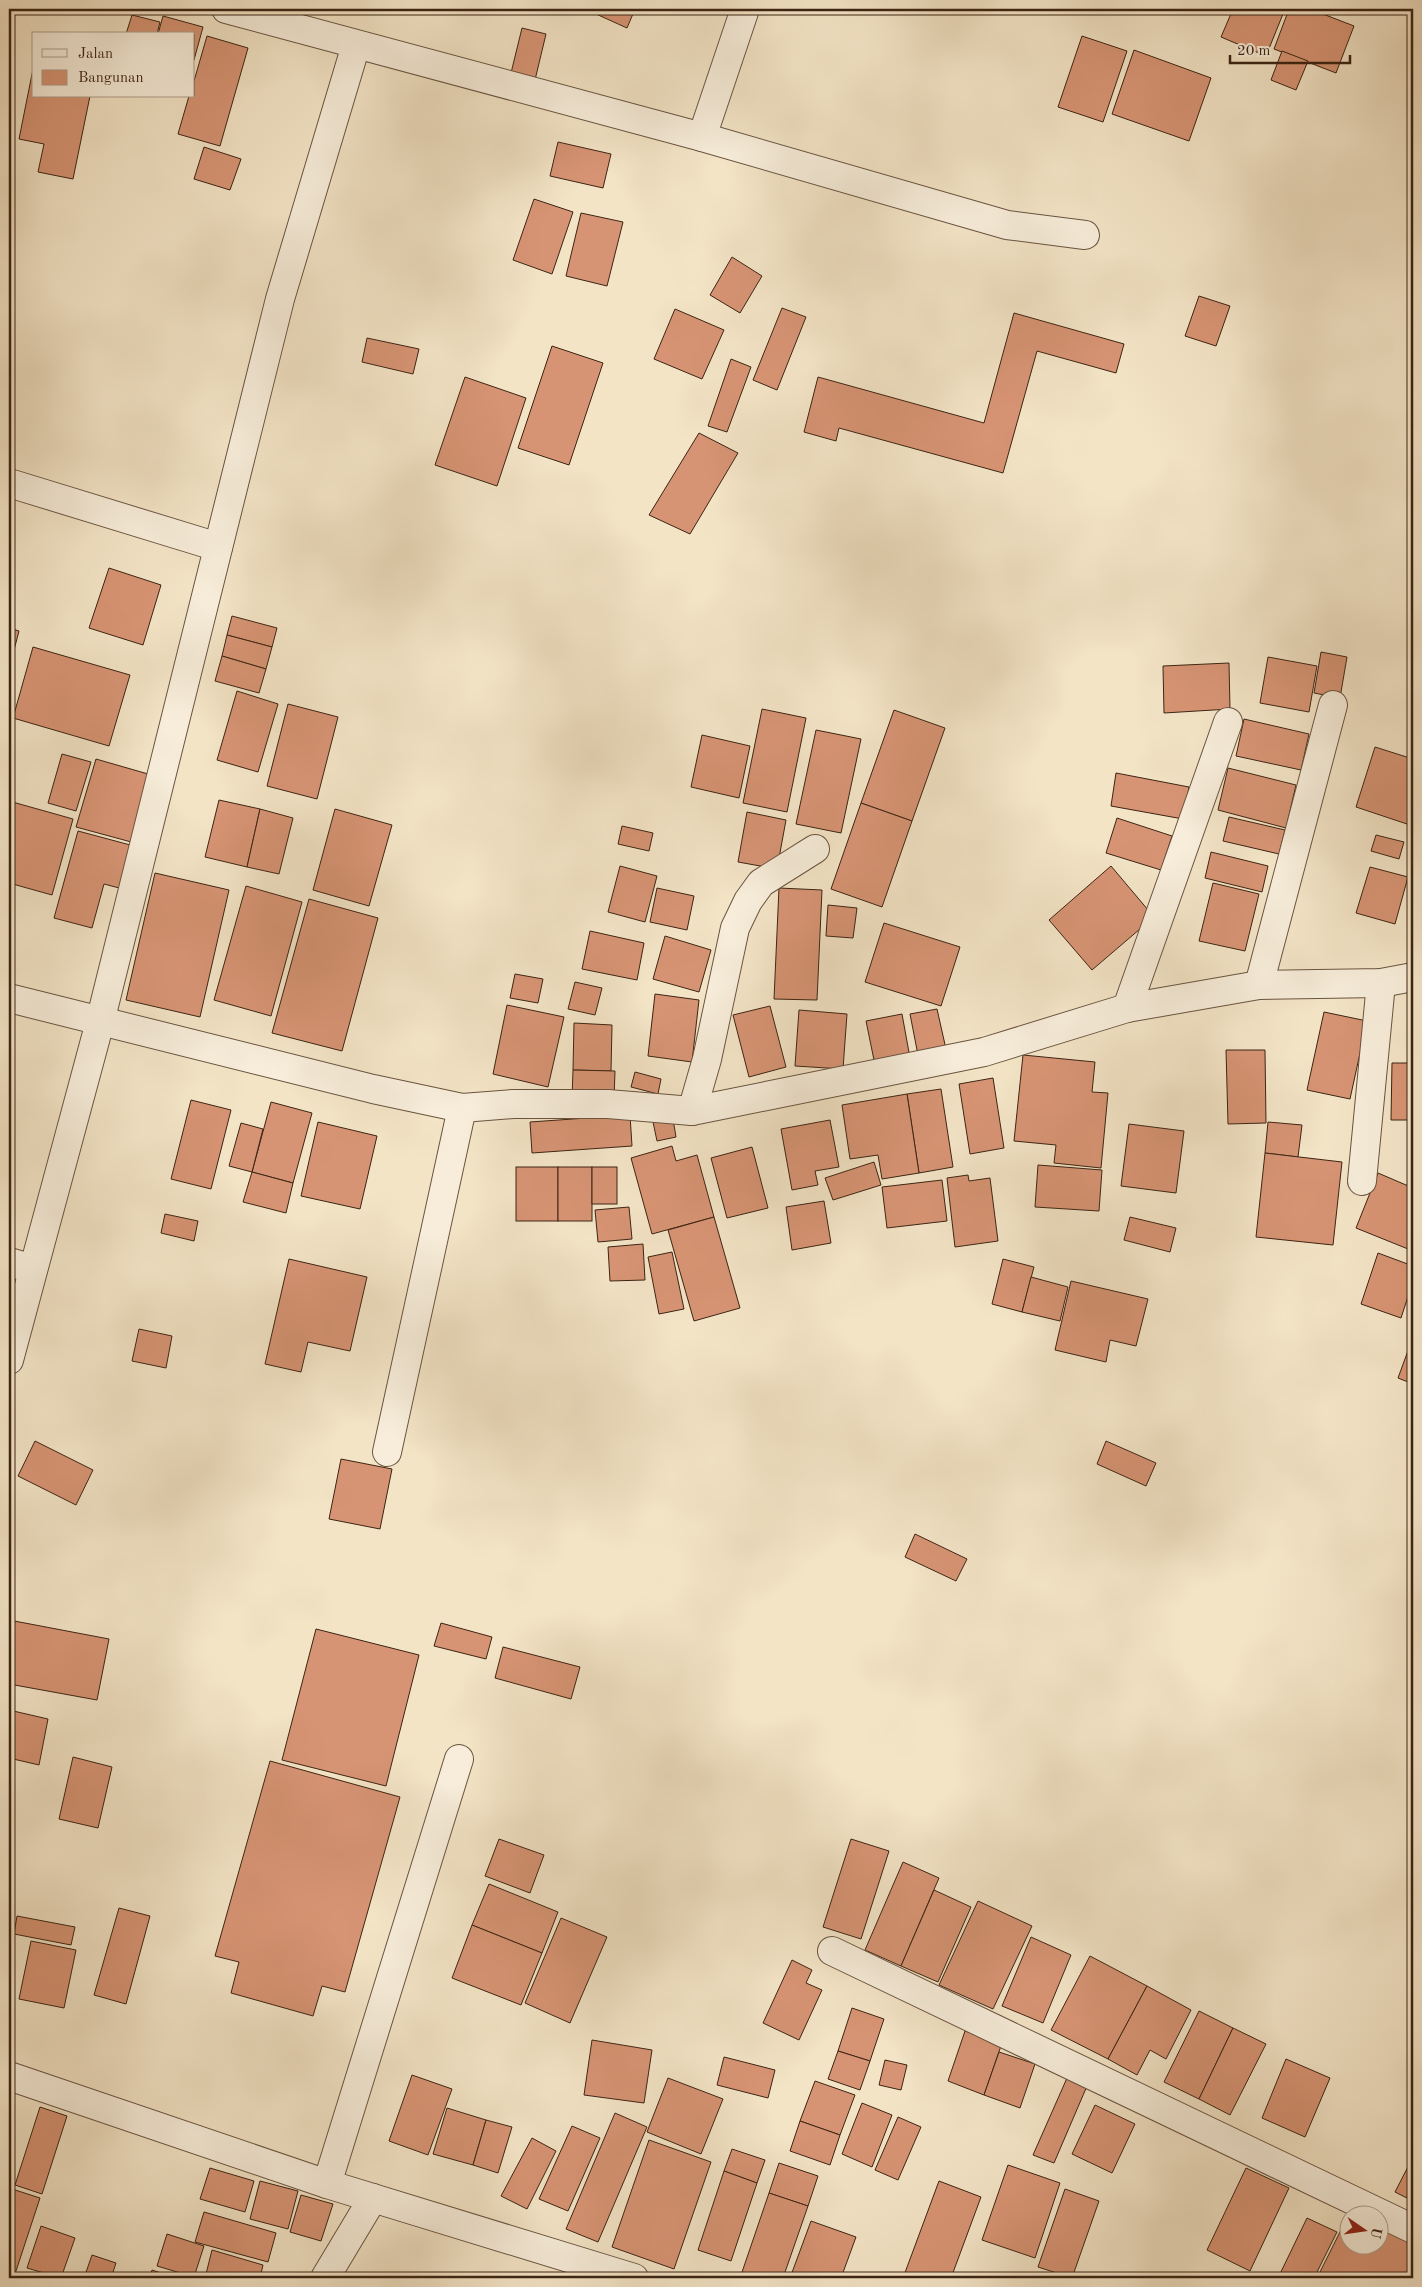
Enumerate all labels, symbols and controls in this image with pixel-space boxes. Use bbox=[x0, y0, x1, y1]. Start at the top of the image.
legend bbox=[32, 32, 195, 98]
scale bar bbox=[1230, 32, 1350, 64]
text: 20 m bbox=[1237, 44, 1271, 59]
text: Jalan bbox=[78, 47, 113, 62]
text: Bangunan bbox=[78, 71, 144, 86]
north arrow bbox=[1340, 2204, 1390, 2254]
text: U bbox=[1368, 2226, 1384, 2240]

